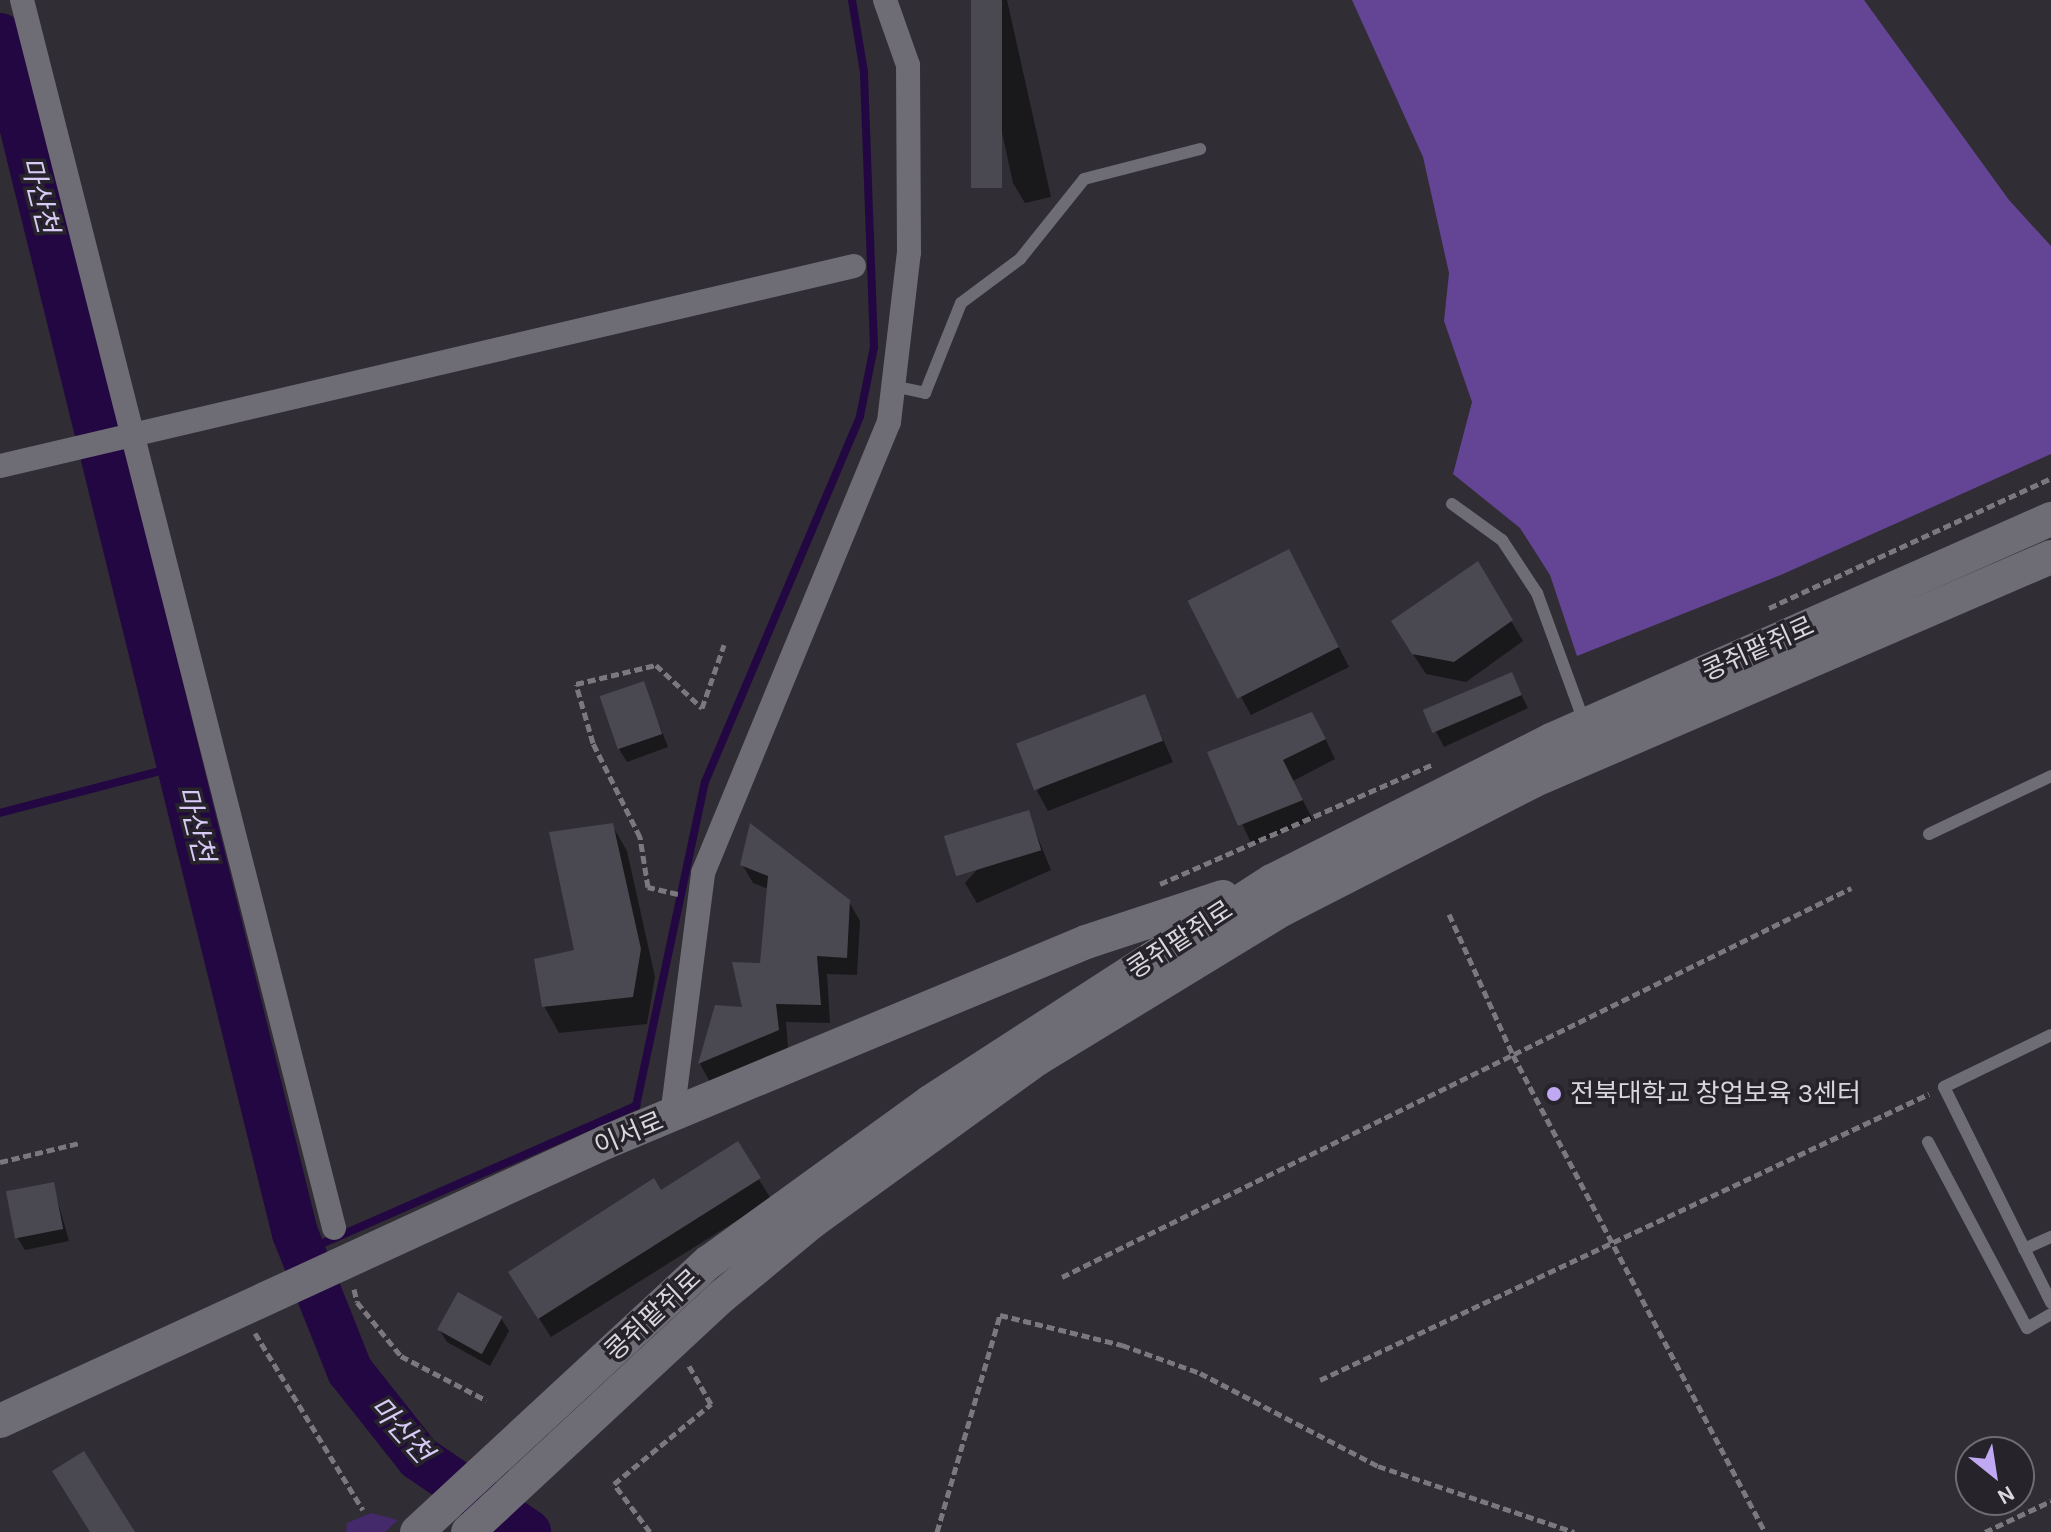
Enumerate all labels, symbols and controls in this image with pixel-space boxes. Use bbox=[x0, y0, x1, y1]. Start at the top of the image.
water label: 마산천 bbox=[13, 153, 65, 237]
street label: 콩쥐팥쥐로 bbox=[1697, 610, 1819, 688]
water label: 마산천 bbox=[169, 782, 221, 866]
street label: 콩쥐팥쥐로 bbox=[1121, 894, 1239, 986]
place label: 전북대학교 창업보육 3센터 bbox=[1570, 1078, 1861, 1110]
marker: 전북대학교 창업보육 3센터 bbox=[1545, 1085, 1563, 1103]
street label: 이서로 bbox=[590, 1106, 668, 1162]
street label: 콩쥐팥쥐로 bbox=[599, 1263, 707, 1367]
water label: 마산천 bbox=[363, 1390, 439, 1470]
north arrow bbox=[1955, 1436, 2035, 1516]
text: N bbox=[1993, 1480, 2019, 1510]

